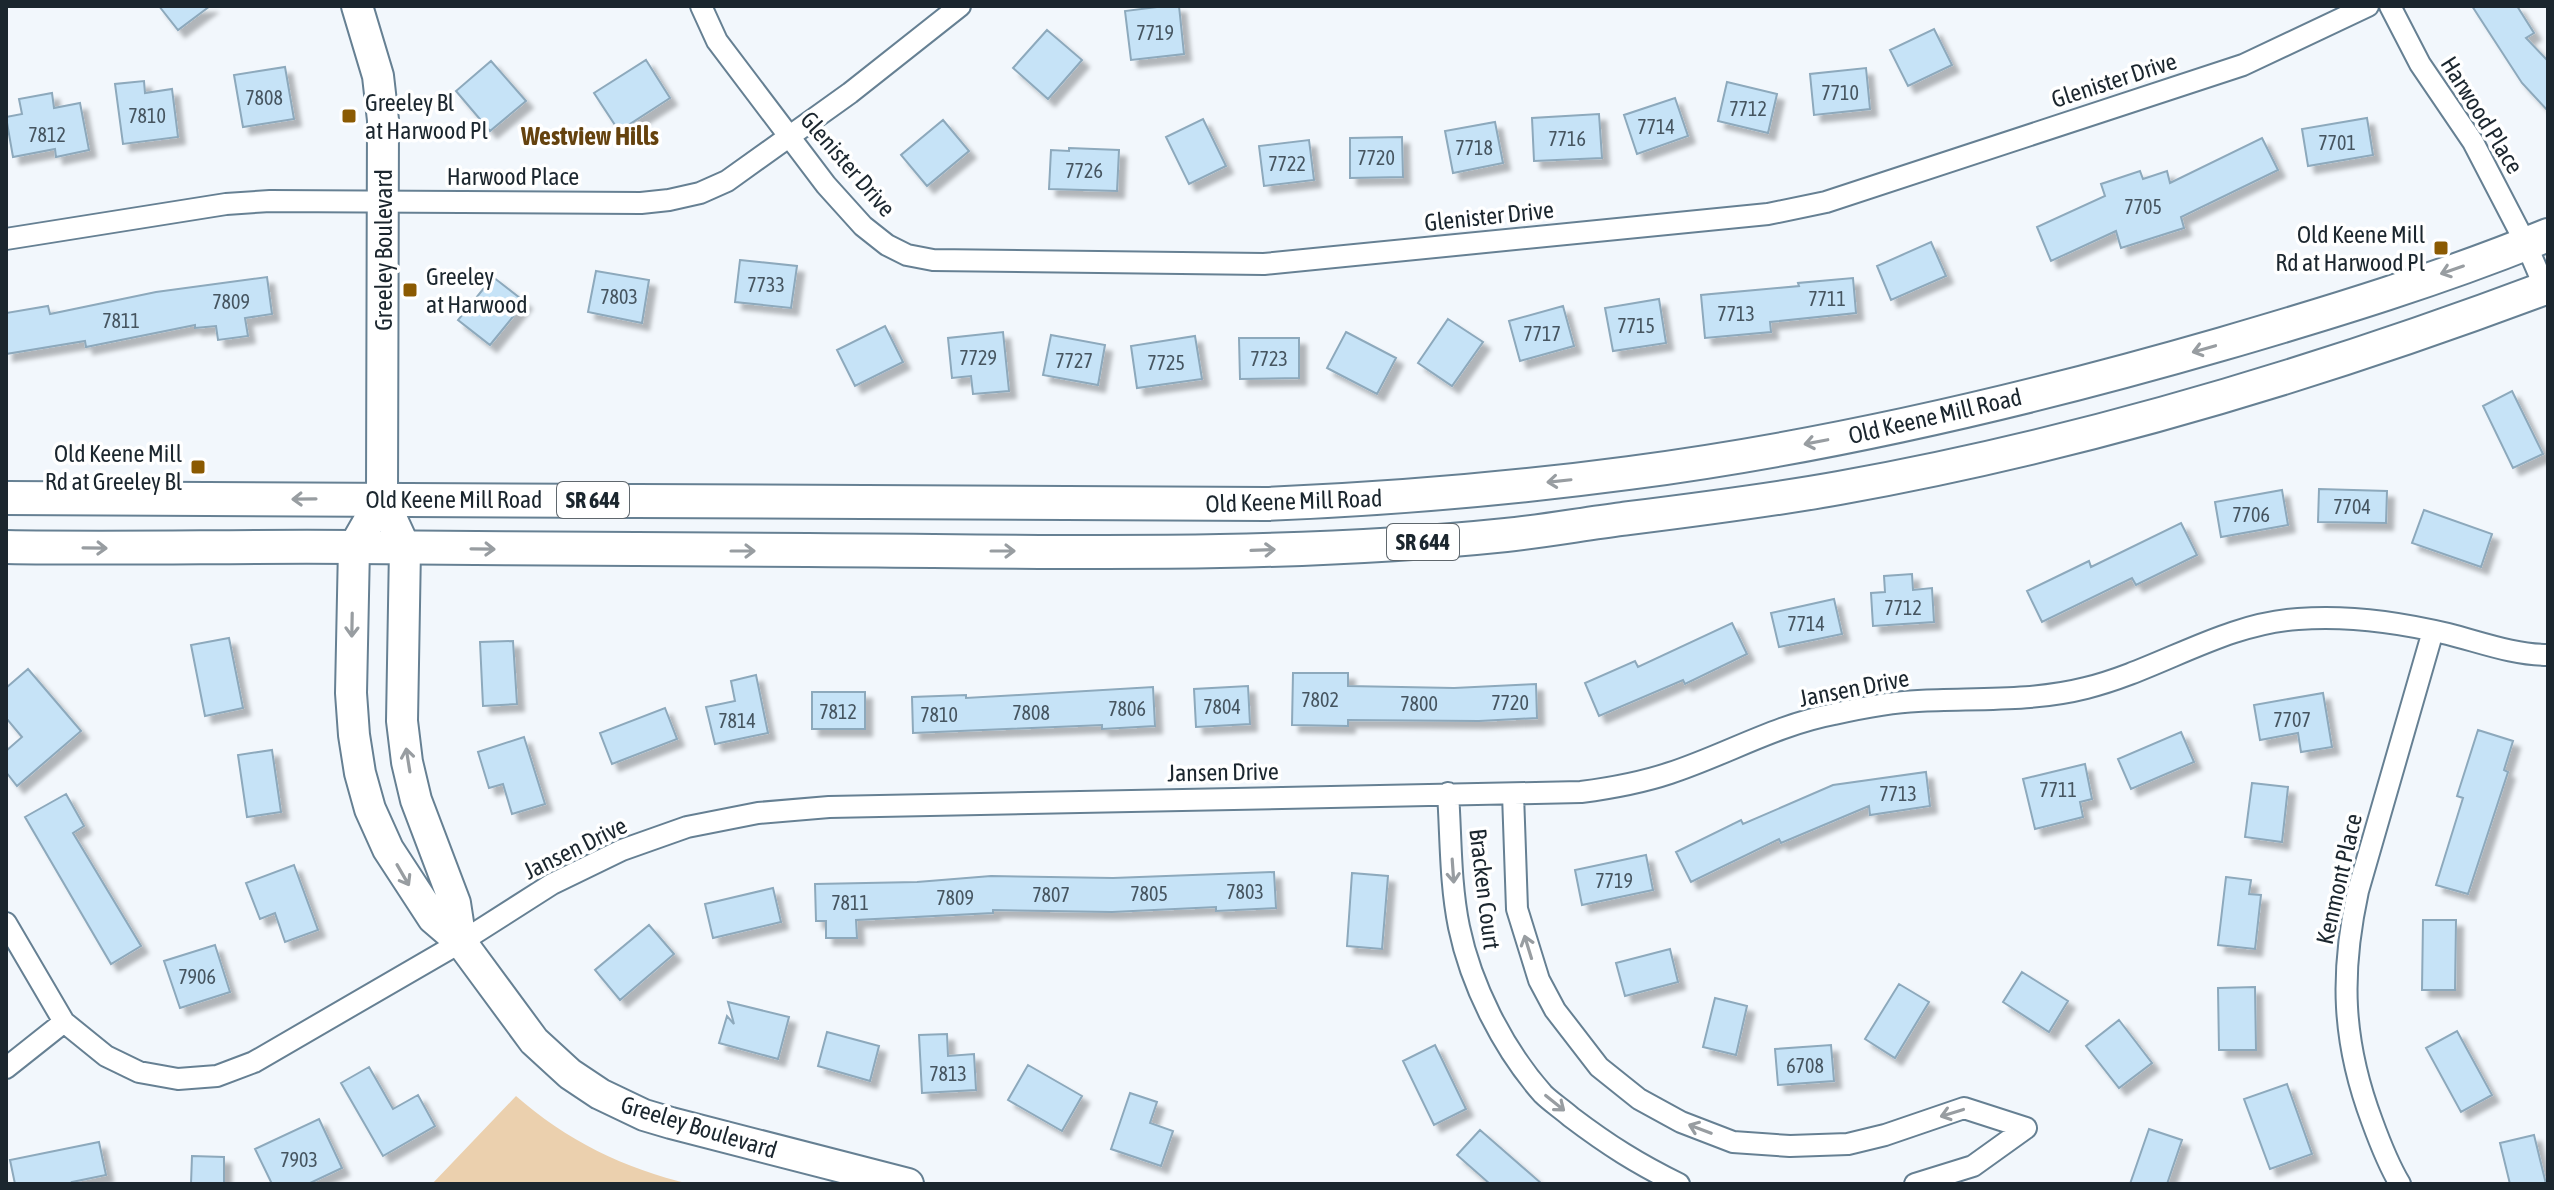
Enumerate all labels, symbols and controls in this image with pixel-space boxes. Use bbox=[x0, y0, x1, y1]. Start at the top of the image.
house number: 7719 bbox=[1136, 21, 1174, 44]
street label: Glenister Drive bbox=[2048, 47, 2180, 113]
street label: Harwood Place bbox=[2435, 52, 2529, 178]
house number: 7710 bbox=[1821, 81, 1859, 104]
house number: 7808 bbox=[245, 86, 283, 109]
place label: Greeley Bl at Harwood Pl bbox=[365, 89, 489, 144]
house number: 7712 bbox=[1729, 97, 1767, 120]
house number: 7810 bbox=[128, 104, 166, 127]
street label: Glenister Drive bbox=[795, 106, 901, 222]
marker: Greeley Bl at Harwood Pl bbox=[340, 107, 358, 125]
house number: 7714 bbox=[1637, 115, 1675, 138]
district label: Westview Hills bbox=[520, 121, 659, 151]
house number: 7812 bbox=[28, 123, 66, 146]
house number: 7716 bbox=[1548, 127, 1586, 150]
house number: 7701 bbox=[2318, 131, 2356, 154]
house number: 7718 bbox=[1455, 136, 1493, 159]
house number: 7720 bbox=[1357, 146, 1395, 169]
house number: 7722 bbox=[1268, 152, 1306, 175]
house number: 7726 bbox=[1065, 159, 1103, 182]
street label: Harwood Place bbox=[447, 163, 579, 190]
street label: Greeley Boulevard bbox=[370, 169, 397, 331]
house number: 7705 bbox=[2124, 195, 2162, 218]
street label: Glenister Drive bbox=[1423, 196, 1555, 236]
place label: Old Keene Mill Rd at Harwood Pl bbox=[2275, 221, 2426, 276]
marker: Old Keene Mill Rd at Harwood Pl bbox=[2432, 239, 2450, 257]
place label: Greeley at Harwood bbox=[426, 263, 528, 318]
one-way arrow bbox=[2440, 263, 2465, 278]
house number: 7733 bbox=[747, 273, 785, 296]
marker: Greeley at Harwood bbox=[401, 281, 419, 299]
house number: 7803 bbox=[600, 285, 638, 308]
house number: 7711 bbox=[1808, 287, 1846, 310]
house number: 7809 bbox=[212, 290, 250, 313]
house number: 7713 bbox=[1717, 302, 1755, 325]
house number: 7811 bbox=[102, 309, 140, 332]
house number: 7715 bbox=[1617, 314, 1655, 337]
house number: 7717 bbox=[1523, 322, 1561, 345]
one-way arrow bbox=[2192, 342, 2218, 357]
house number: 7729 bbox=[959, 346, 997, 369]
house number: 7723 bbox=[1250, 347, 1288, 370]
house number: 7727 bbox=[1055, 349, 1093, 372]
house number: 7725 bbox=[1147, 351, 1185, 374]
street label: Old Keene Mill Road bbox=[1846, 383, 2024, 449]
one-way arrow bbox=[1804, 436, 1829, 451]
place label: Old Keene Mill Rd at Greeley Bl bbox=[45, 440, 183, 495]
marker: Old Keene Mill Rd at Greeley Bl bbox=[189, 458, 207, 476]
one-way arrow bbox=[1546, 474, 1573, 489]
road number: SR 644 bbox=[557, 482, 629, 518]
street label: Old Keene Mill Road bbox=[1205, 484, 1383, 518]
street label: Old Keene Mill Road bbox=[366, 486, 543, 513]
one-way arrow bbox=[291, 492, 318, 507]
house number: 7704 bbox=[2333, 495, 2371, 518]
house number: 7706 bbox=[2232, 503, 2270, 526]
road number: SR 644 bbox=[1387, 524, 1459, 560]
one-way arrow bbox=[81, 540, 108, 556]
one-way arrow bbox=[469, 542, 496, 557]
one-way arrow bbox=[729, 543, 756, 559]
one-way arrow bbox=[989, 543, 1016, 559]
one-way arrow bbox=[1249, 543, 1276, 558]
house number: 7712 bbox=[1884, 596, 1922, 619]
one-way arrow bbox=[344, 611, 360, 638]
house number: 7714 bbox=[1787, 612, 1825, 635]
street label: Jansen Drive bbox=[1797, 664, 1911, 712]
house number: 7802 bbox=[1301, 688, 1339, 711]
house number: 7720 bbox=[1491, 691, 1529, 714]
house number: 7800 bbox=[1400, 692, 1438, 715]
house number: 7804 bbox=[1203, 695, 1241, 718]
house number: 7806 bbox=[1108, 697, 1146, 720]
house number: 7812 bbox=[819, 700, 857, 723]
house number: 7808 bbox=[1012, 701, 1050, 724]
house number: 7810 bbox=[920, 703, 958, 726]
house number: 7707 bbox=[2273, 708, 2311, 731]
house number: 7814 bbox=[718, 709, 756, 732]
one-way arrow bbox=[399, 748, 414, 774]
street label: Jansen Drive bbox=[1167, 758, 1279, 786]
house number: 7711 bbox=[2039, 778, 2077, 801]
house number: 7713 bbox=[1879, 782, 1917, 805]
street label: Jansen Drive bbox=[519, 811, 631, 885]
street label: Kenmont Place bbox=[2311, 811, 2367, 947]
street label: Bracken Court bbox=[1464, 827, 1506, 951]
one-way arrow bbox=[1446, 857, 1461, 884]
one-way arrow bbox=[396, 863, 412, 886]
house number: 7719 bbox=[1595, 869, 1633, 892]
house number: 7803 bbox=[1226, 880, 1264, 903]
house number: 7805 bbox=[1130, 882, 1168, 905]
house number: 7807 bbox=[1032, 883, 1070, 906]
house number: 7809 bbox=[936, 886, 974, 909]
house number: 7811 bbox=[831, 891, 869, 914]
one-way arrow bbox=[1520, 934, 1535, 959]
house number: 7906 bbox=[178, 965, 216, 988]
house number: 6708 bbox=[1786, 1054, 1824, 1077]
house number: 7813 bbox=[929, 1062, 967, 1085]
street label: Greeley Boulevard bbox=[618, 1090, 780, 1164]
one-way arrow bbox=[1544, 1095, 1565, 1112]
one-way arrow bbox=[1940, 1107, 1965, 1121]
one-way arrow bbox=[1688, 1121, 1713, 1135]
house number: 7903 bbox=[280, 1148, 318, 1171]

